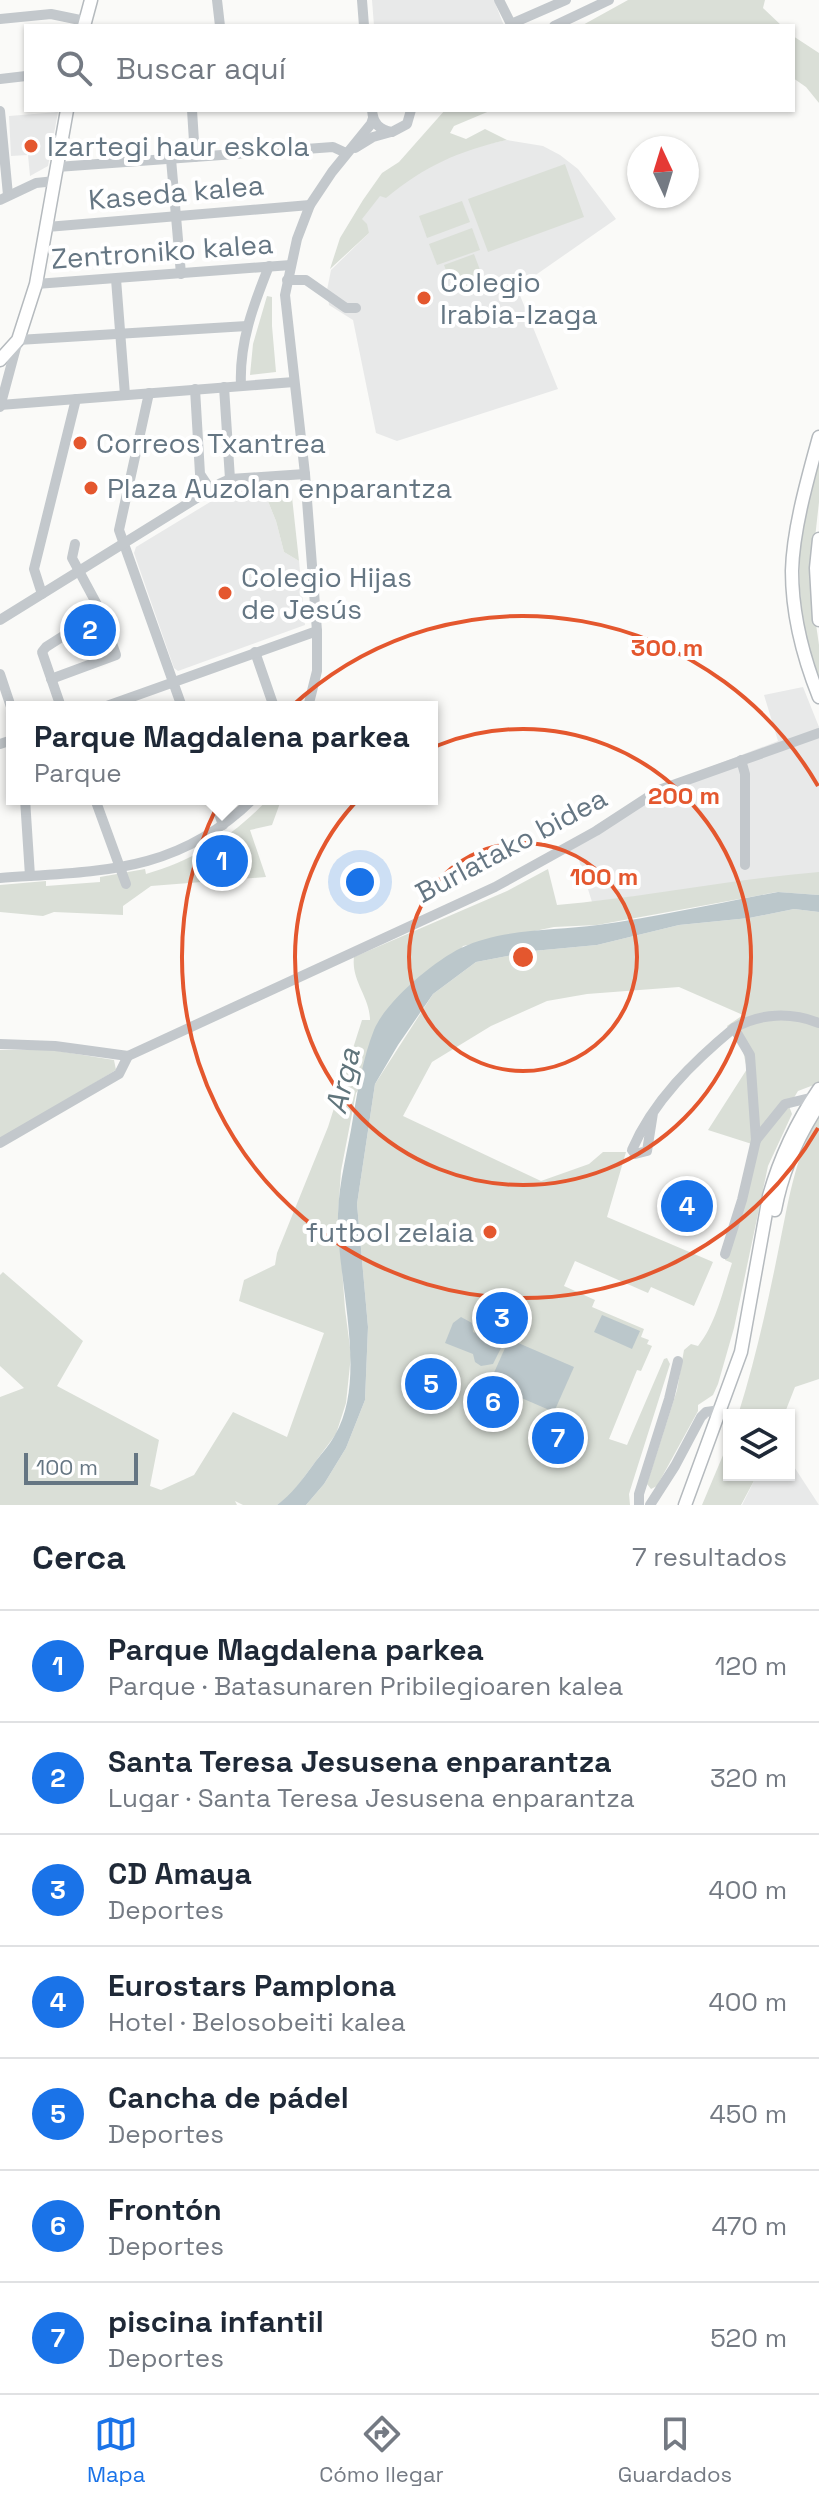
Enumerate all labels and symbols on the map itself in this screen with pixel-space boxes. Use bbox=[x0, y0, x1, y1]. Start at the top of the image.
place label: Izartegi haur eskola bbox=[47, 128, 310, 164]
north arrow bbox=[627, 136, 699, 208]
marker: Izartegi haur eskola bbox=[22, 137, 40, 155]
street label: Kaseda kalea bbox=[87, 166, 265, 218]
street label: Zentroniko kalea bbox=[50, 225, 274, 277]
place label: Colegio Irabia-Izaga bbox=[440, 264, 598, 332]
marker: Colegio Irabia-Izaga bbox=[415, 289, 433, 307]
place label: Correos Txantrea bbox=[96, 425, 326, 461]
marker: Correos Txantrea bbox=[71, 434, 89, 452]
place label: Plaza Auzolan enparantza bbox=[107, 470, 452, 506]
marker: Plaza Auzolan enparantza bbox=[82, 479, 100, 497]
place label: Colegio Hijas de Jesús bbox=[241, 559, 412, 627]
marker: Colegio Hijas de Jesús bbox=[216, 584, 234, 602]
pin: 2 bbox=[64, 600, 116, 660]
text: 300 m bbox=[631, 632, 703, 663]
street label: Burlatako bidea bbox=[409, 779, 613, 911]
text: 200 m bbox=[648, 780, 720, 811]
pin: 1 bbox=[196, 831, 248, 891]
text: 100 m bbox=[570, 861, 638, 892]
your location bbox=[340, 862, 380, 902]
centre of rings bbox=[509, 943, 537, 971]
water label: Arga bbox=[316, 1044, 369, 1118]
pin: 4 bbox=[661, 1176, 713, 1236]
place label: futbol zelaia bbox=[306, 1214, 474, 1250]
marker: futbol zelaia bbox=[481, 1223, 499, 1241]
pin: 3 bbox=[476, 1288, 528, 1348]
pin: 5 bbox=[405, 1354, 457, 1414]
pin: 6 bbox=[467, 1372, 519, 1432]
pin: 7 bbox=[532, 1408, 584, 1468]
scale bar bbox=[24, 1449, 138, 1485]

